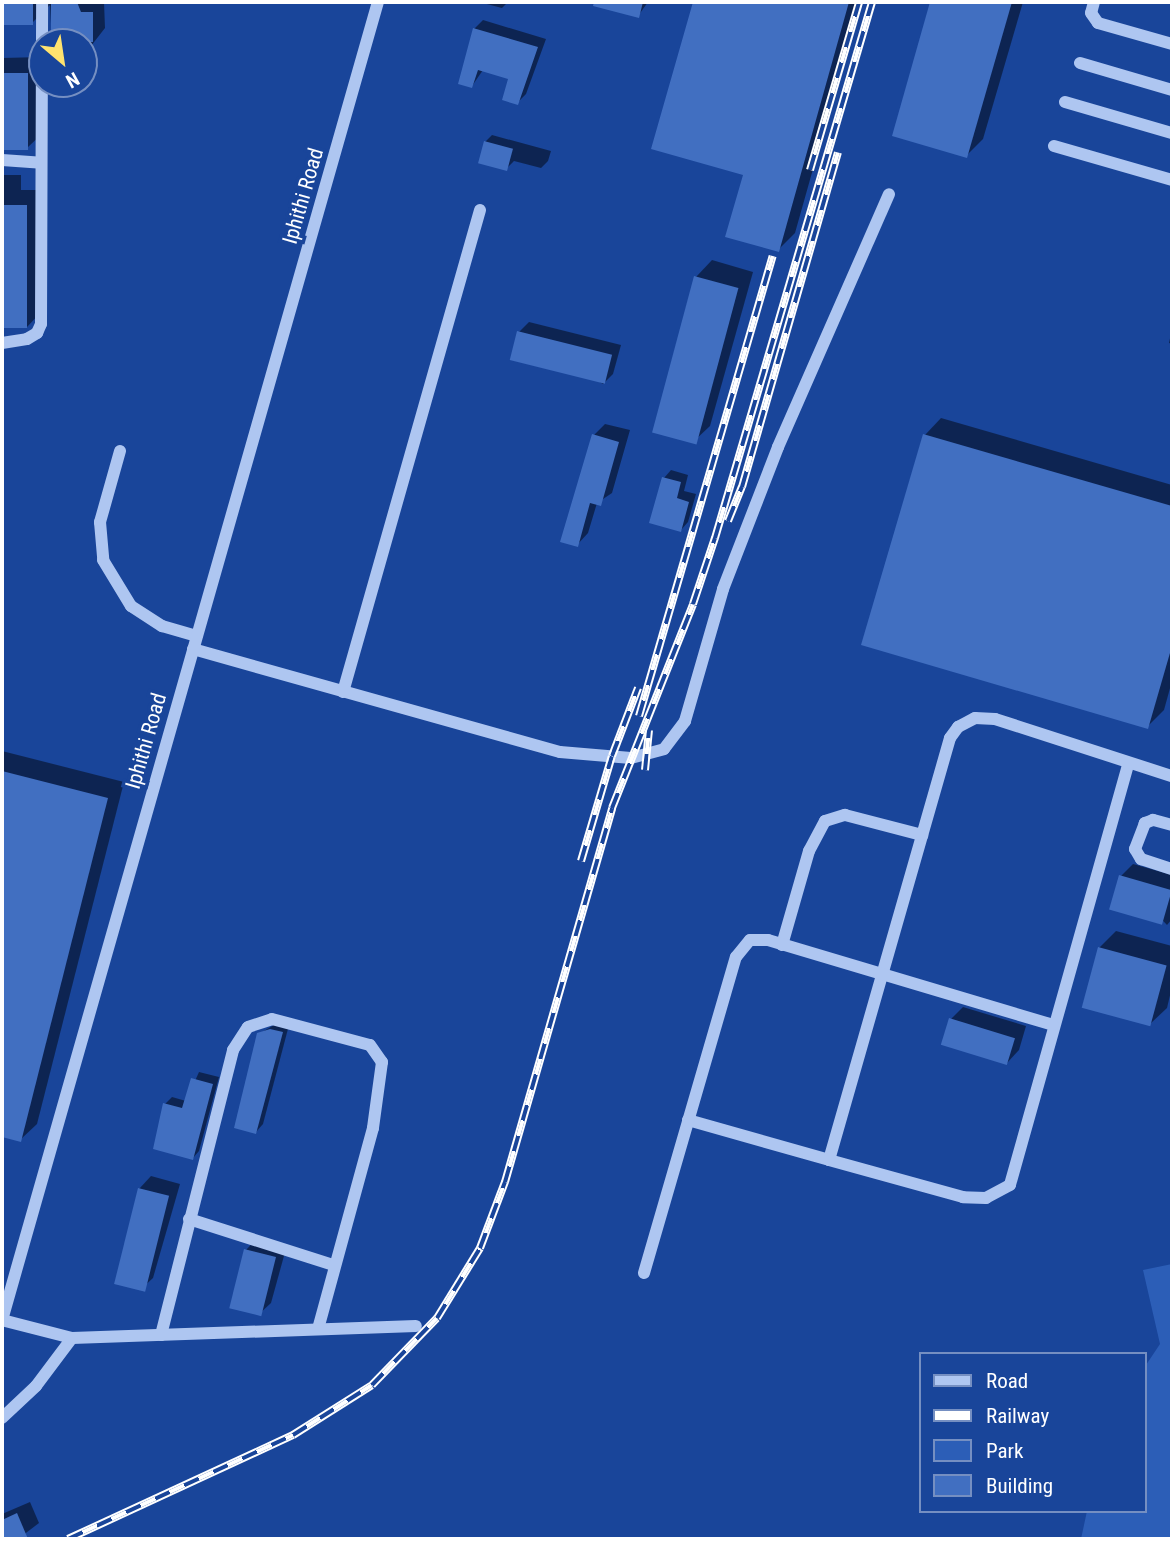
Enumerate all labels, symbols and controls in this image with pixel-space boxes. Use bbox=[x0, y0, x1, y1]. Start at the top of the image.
north arrow bbox=[28, 28, 98, 98]
text: N bbox=[62, 67, 83, 93]
street label: Iphithi Road bbox=[277, 145, 329, 247]
street label: Iphithi Road bbox=[120, 690, 172, 792]
legend bbox=[918, 1352, 1146, 1513]
text: Road bbox=[986, 1369, 1028, 1393]
text: Railway bbox=[986, 1404, 1049, 1428]
text: Park bbox=[986, 1439, 1023, 1463]
text: Building bbox=[986, 1474, 1053, 1498]

